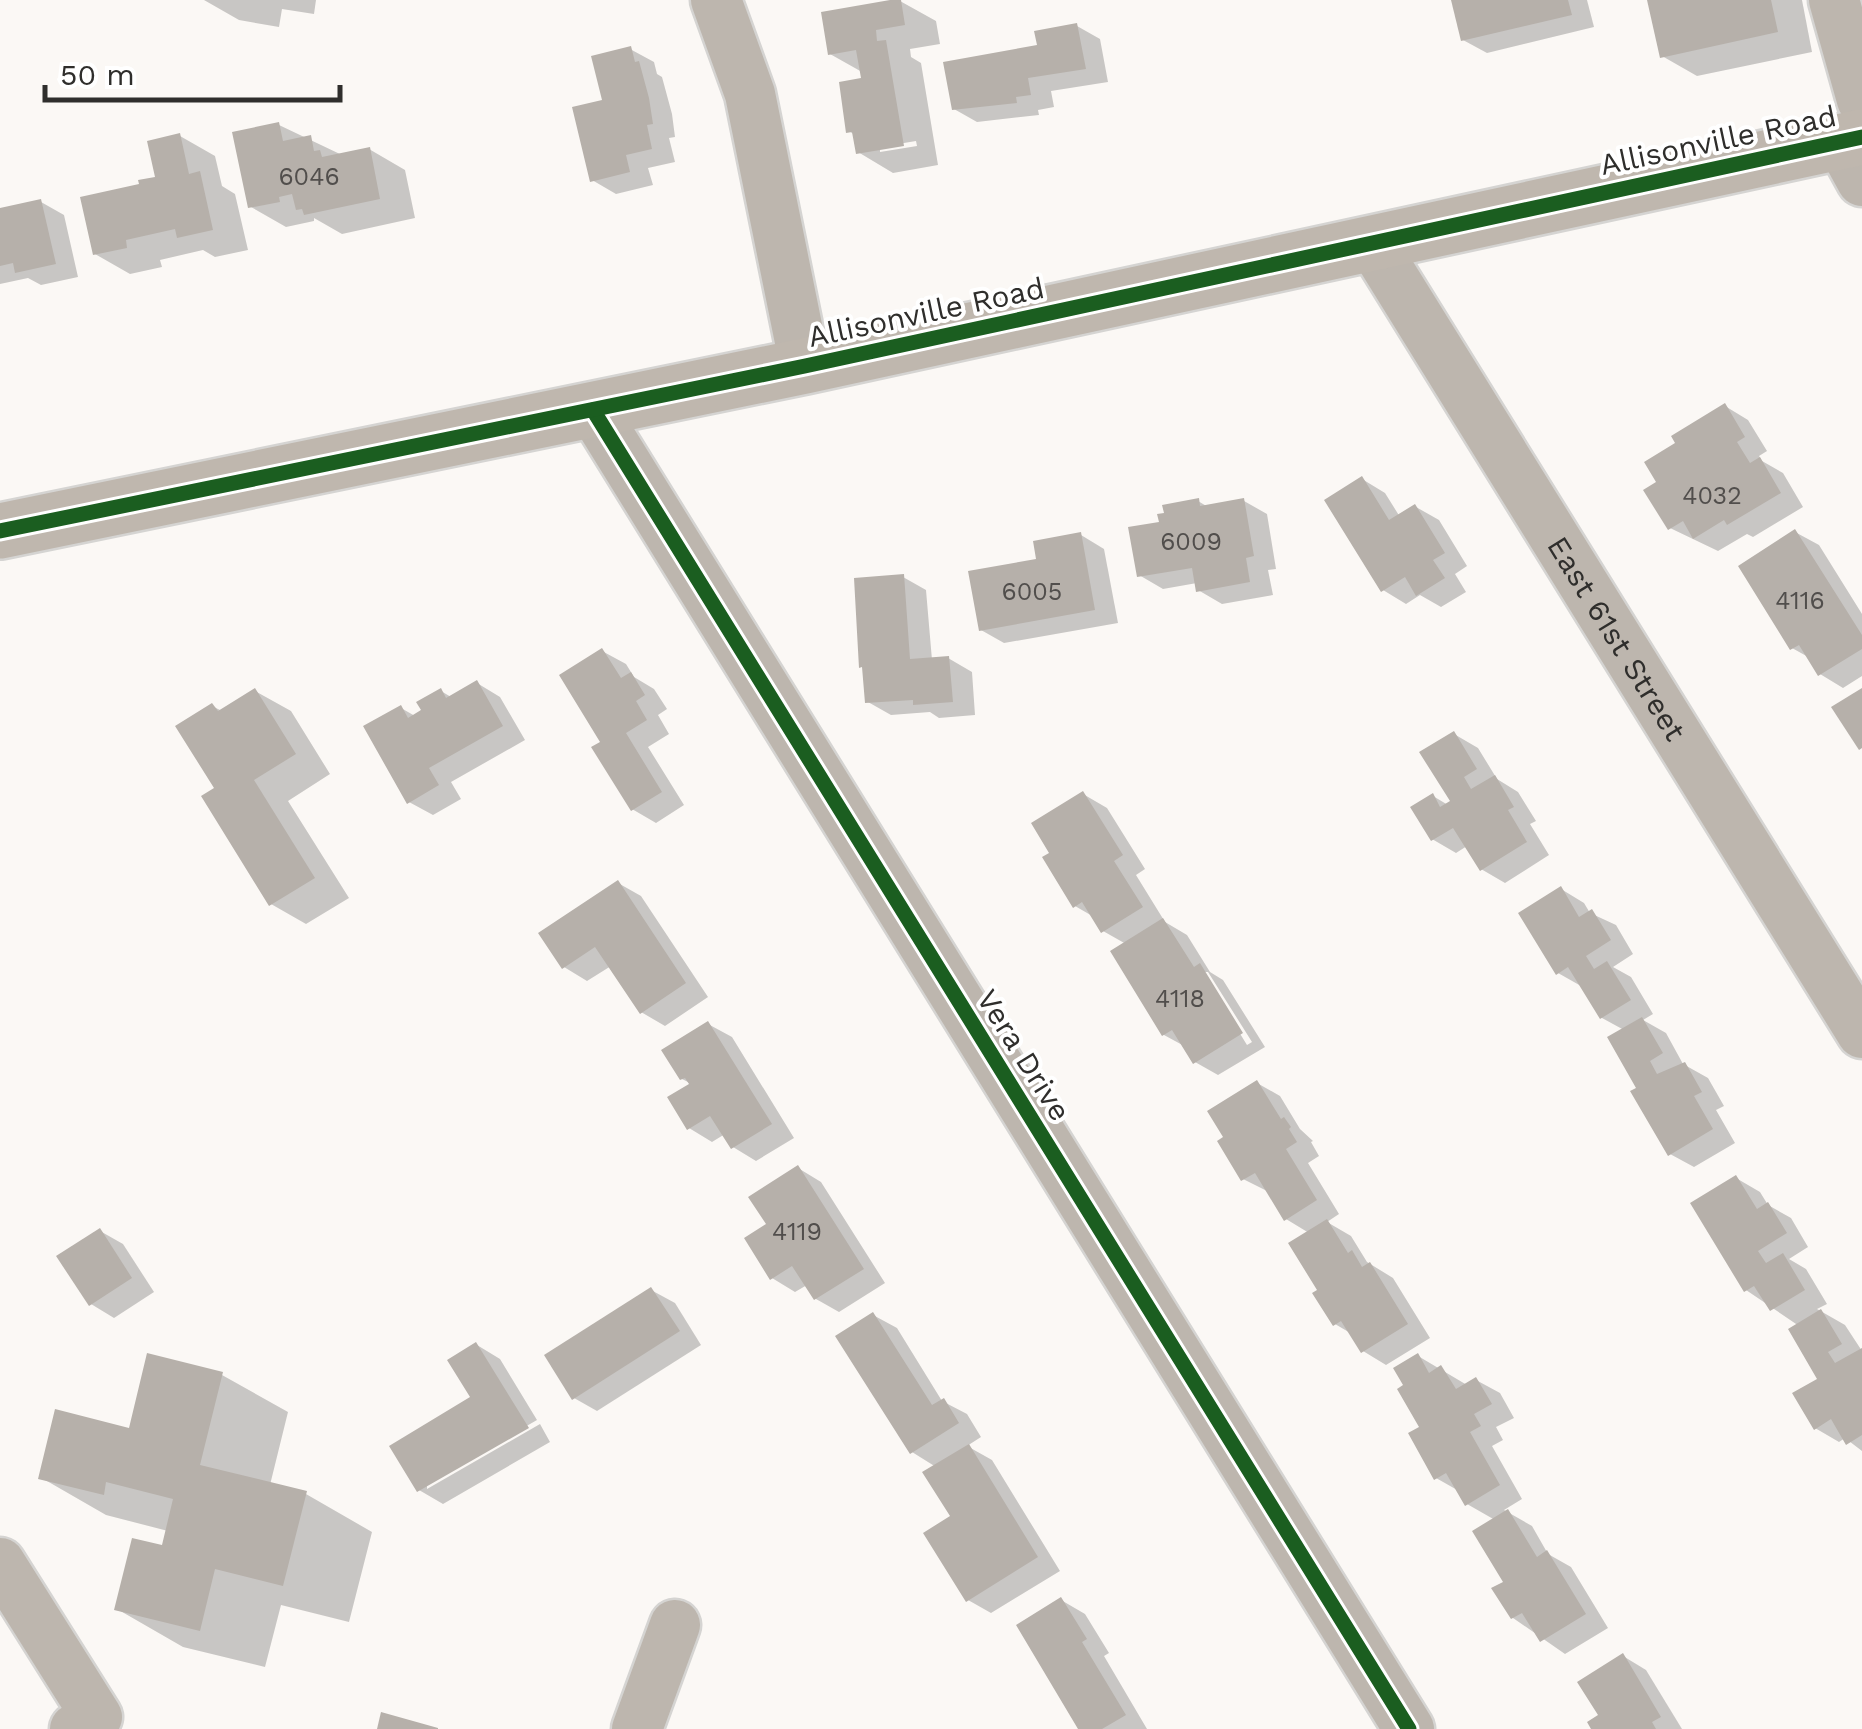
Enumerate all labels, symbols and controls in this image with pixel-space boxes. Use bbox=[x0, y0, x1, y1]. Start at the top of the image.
scale bar bbox=[45, 40, 340, 102]
text: 50 m bbox=[60, 57, 135, 92]
street label: Allisonville Road bbox=[1597, 98, 1839, 182]
house number: 6046 bbox=[278, 162, 340, 191]
street label: Allisonville Road bbox=[805, 270, 1047, 354]
house number: 4032 bbox=[1682, 481, 1742, 510]
house number: 6009 bbox=[1160, 527, 1222, 556]
street label: East 61st Street bbox=[1541, 530, 1694, 747]
house number: 6005 bbox=[1002, 577, 1062, 606]
house number: 4116 bbox=[1775, 586, 1825, 615]
street label: Vera Drive bbox=[970, 983, 1078, 1127]
house number: 4118 bbox=[1155, 984, 1205, 1013]
house number: 4119 bbox=[772, 1217, 822, 1246]

